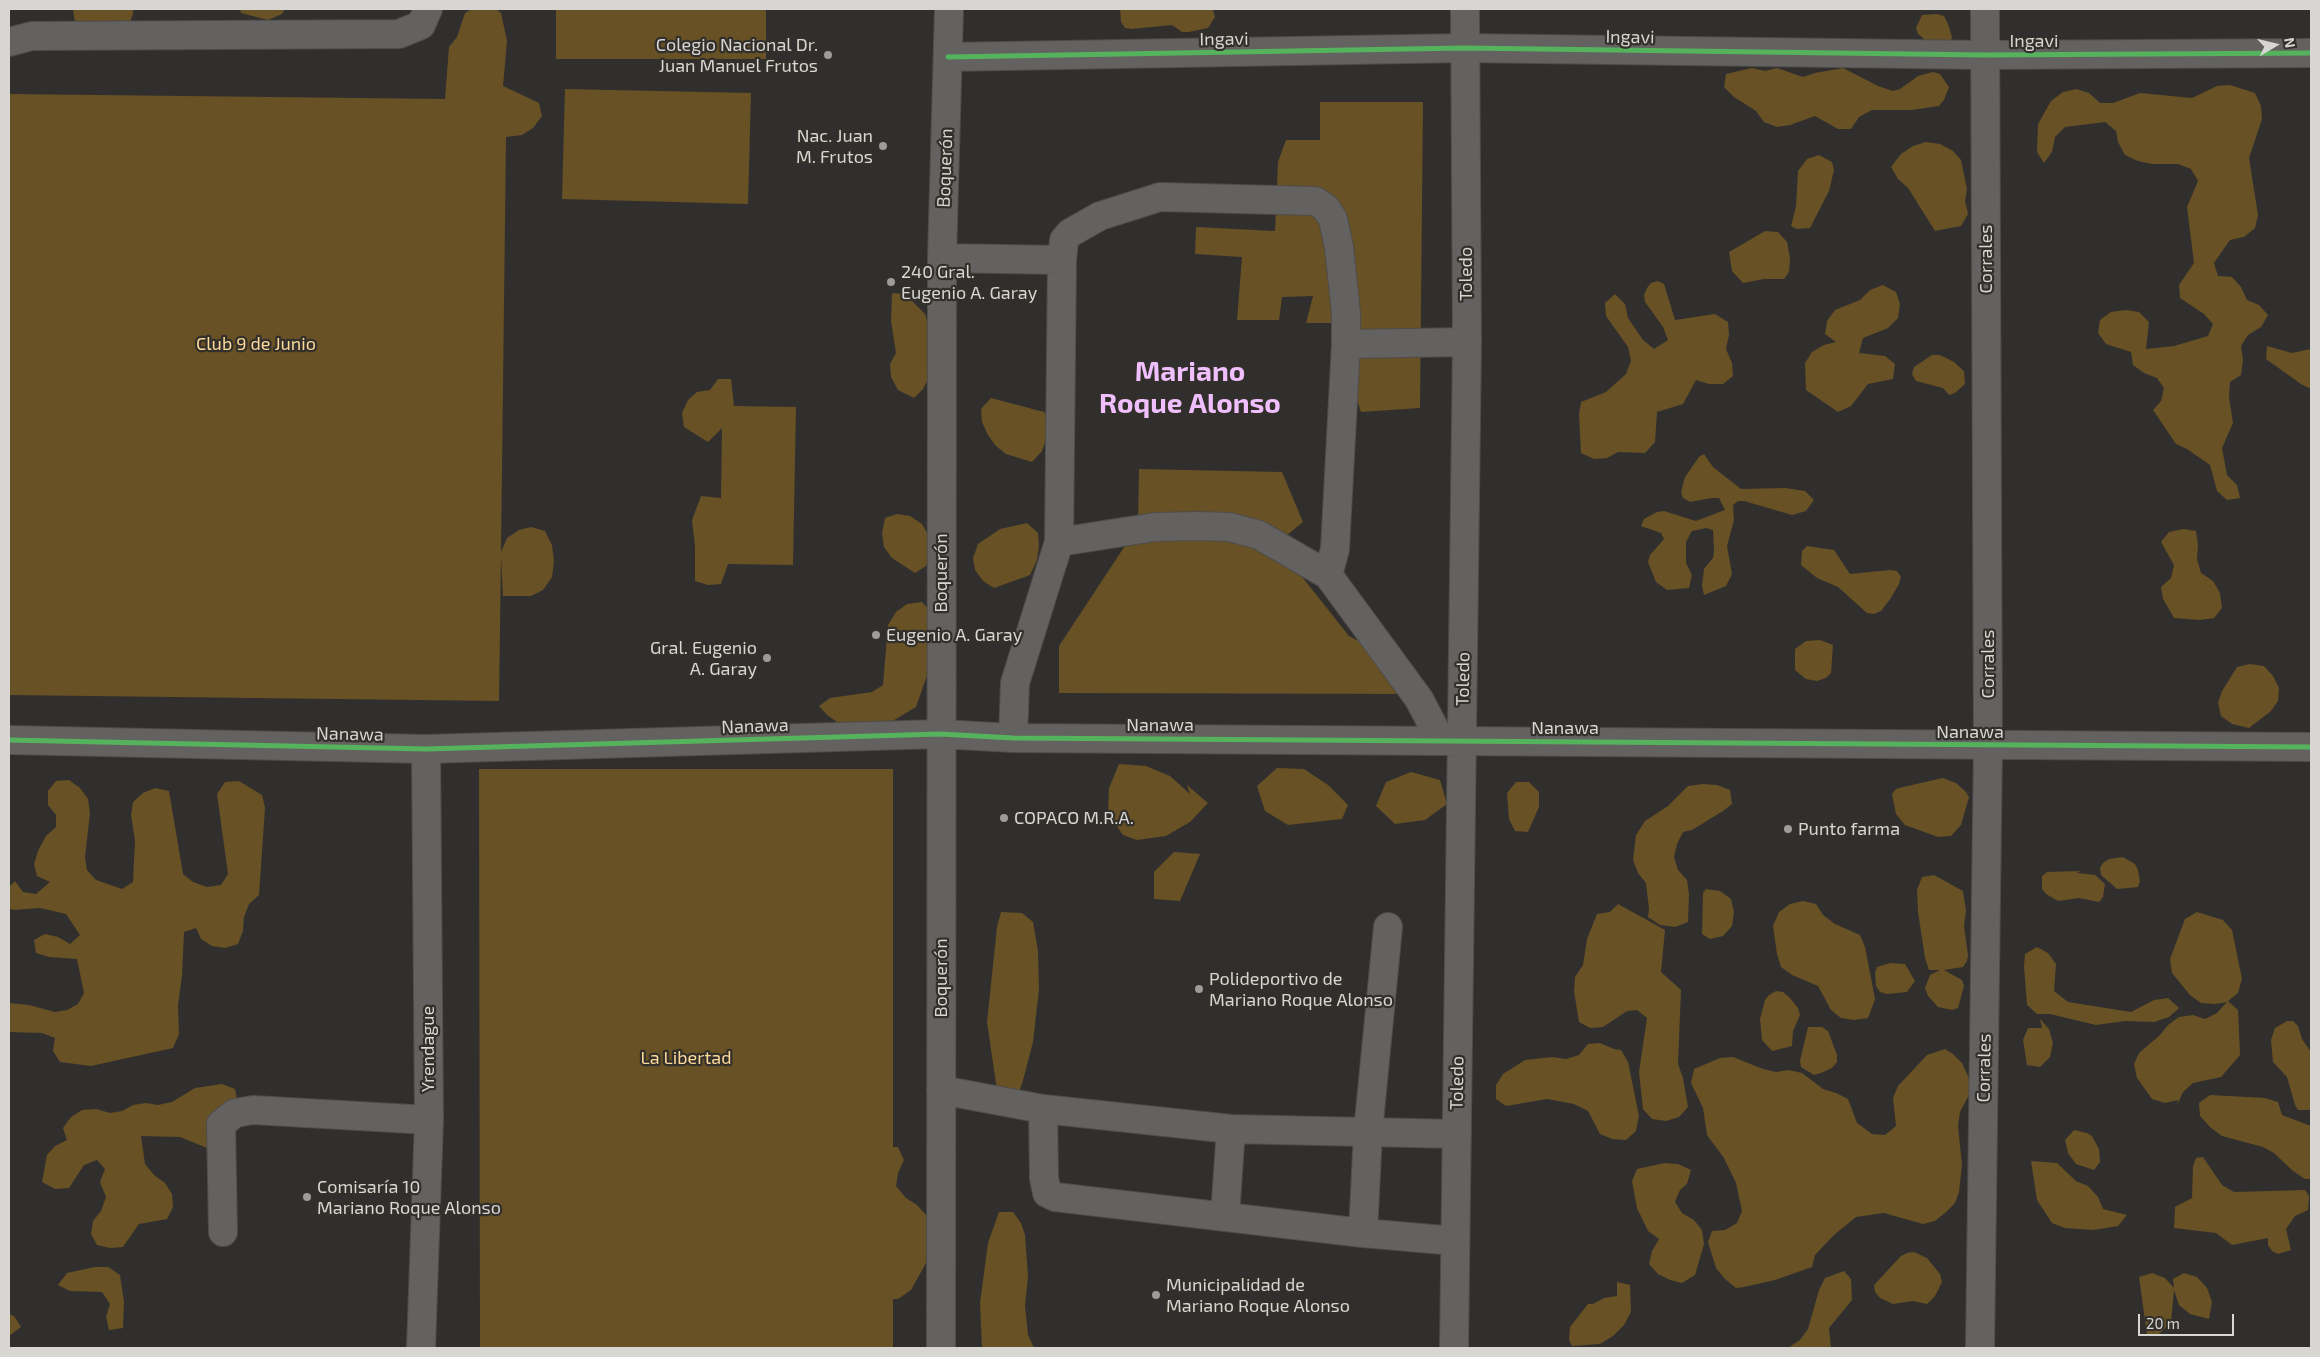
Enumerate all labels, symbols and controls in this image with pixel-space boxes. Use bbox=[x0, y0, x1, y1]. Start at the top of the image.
north arrow bbox=[2250, 20, 2300, 70]
street label: Ingavi bbox=[1605, 26, 1655, 48]
street label: Ingavi bbox=[1199, 28, 1249, 50]
street label: Ingavi bbox=[2009, 30, 2059, 52]
place label: Colegio Nacional Dr. Juan Manuel Frutos bbox=[656, 34, 818, 76]
text: N bbox=[2281, 36, 2299, 49]
marker: Colegio Nacional Dr. Juan Manuel Frutos bbox=[822, 49, 834, 61]
place label: Nac. Juan M. Frutos bbox=[796, 125, 873, 168]
street label: Boquerón bbox=[933, 128, 957, 208]
marker: Nac. Juan M. Frutos bbox=[877, 140, 889, 152]
street label: Corrales bbox=[1975, 225, 1997, 293]
street label: Toledo bbox=[1455, 247, 1477, 301]
place label: 240 Gral. Eugenio A. Garay bbox=[901, 261, 1037, 304]
marker: 240 Gral. Eugenio A. Garay bbox=[885, 276, 897, 288]
park label: Club 9 de Junio bbox=[196, 333, 316, 355]
district label: Mariano Roque Alonso bbox=[1099, 355, 1281, 421]
street label: Boquerón bbox=[930, 533, 952, 613]
place label: Eugenio A. Garay bbox=[886, 624, 1022, 646]
marker: Eugenio A. Garay bbox=[870, 629, 882, 641]
street label: Corrales bbox=[1977, 630, 1999, 698]
place label: Gral. Eugenio A. Garay bbox=[650, 637, 757, 680]
marker: Gral. Eugenio A. Garay bbox=[761, 652, 773, 664]
street label: Toledo bbox=[1452, 652, 1474, 706]
street label: Nanawa bbox=[721, 714, 789, 738]
street label: Nanawa bbox=[1126, 714, 1194, 736]
street label: Nanawa bbox=[1531, 717, 1599, 739]
street label: Nanawa bbox=[1936, 721, 2004, 743]
street label: Nanawa bbox=[316, 723, 384, 745]
place label: COPACO M.R.A. bbox=[1014, 807, 1134, 829]
marker: COPACO M.R.A. bbox=[998, 812, 1010, 824]
place label: Punto farma bbox=[1798, 818, 1900, 840]
marker: Punto farma bbox=[1782, 823, 1794, 835]
street label: Boquerón bbox=[930, 938, 952, 1018]
place label: Polideportivo de Mariano Roque Alonso bbox=[1209, 968, 1393, 1011]
marker: Polideportivo de Mariano Roque Alonso bbox=[1193, 983, 1205, 995]
street label: Yrendague bbox=[417, 1006, 439, 1092]
street label: Corrales bbox=[1973, 1033, 1995, 1103]
park label: La Libertad bbox=[640, 1047, 732, 1069]
street label: Toledo bbox=[1446, 1056, 1468, 1110]
place label: Comisaría 10 Mariano Roque Alonso bbox=[317, 1176, 501, 1218]
marker: Comisaría 10 Mariano Roque Alonso bbox=[301, 1191, 313, 1203]
place label: Municipalidad de Mariano Roque Alonso bbox=[1166, 1274, 1350, 1316]
marker: Municipalidad de Mariano Roque Alonso bbox=[1150, 1289, 1162, 1301]
scale bar bbox=[2140, 1304, 2236, 1336]
text: 20 m bbox=[2146, 1314, 2180, 1332]

